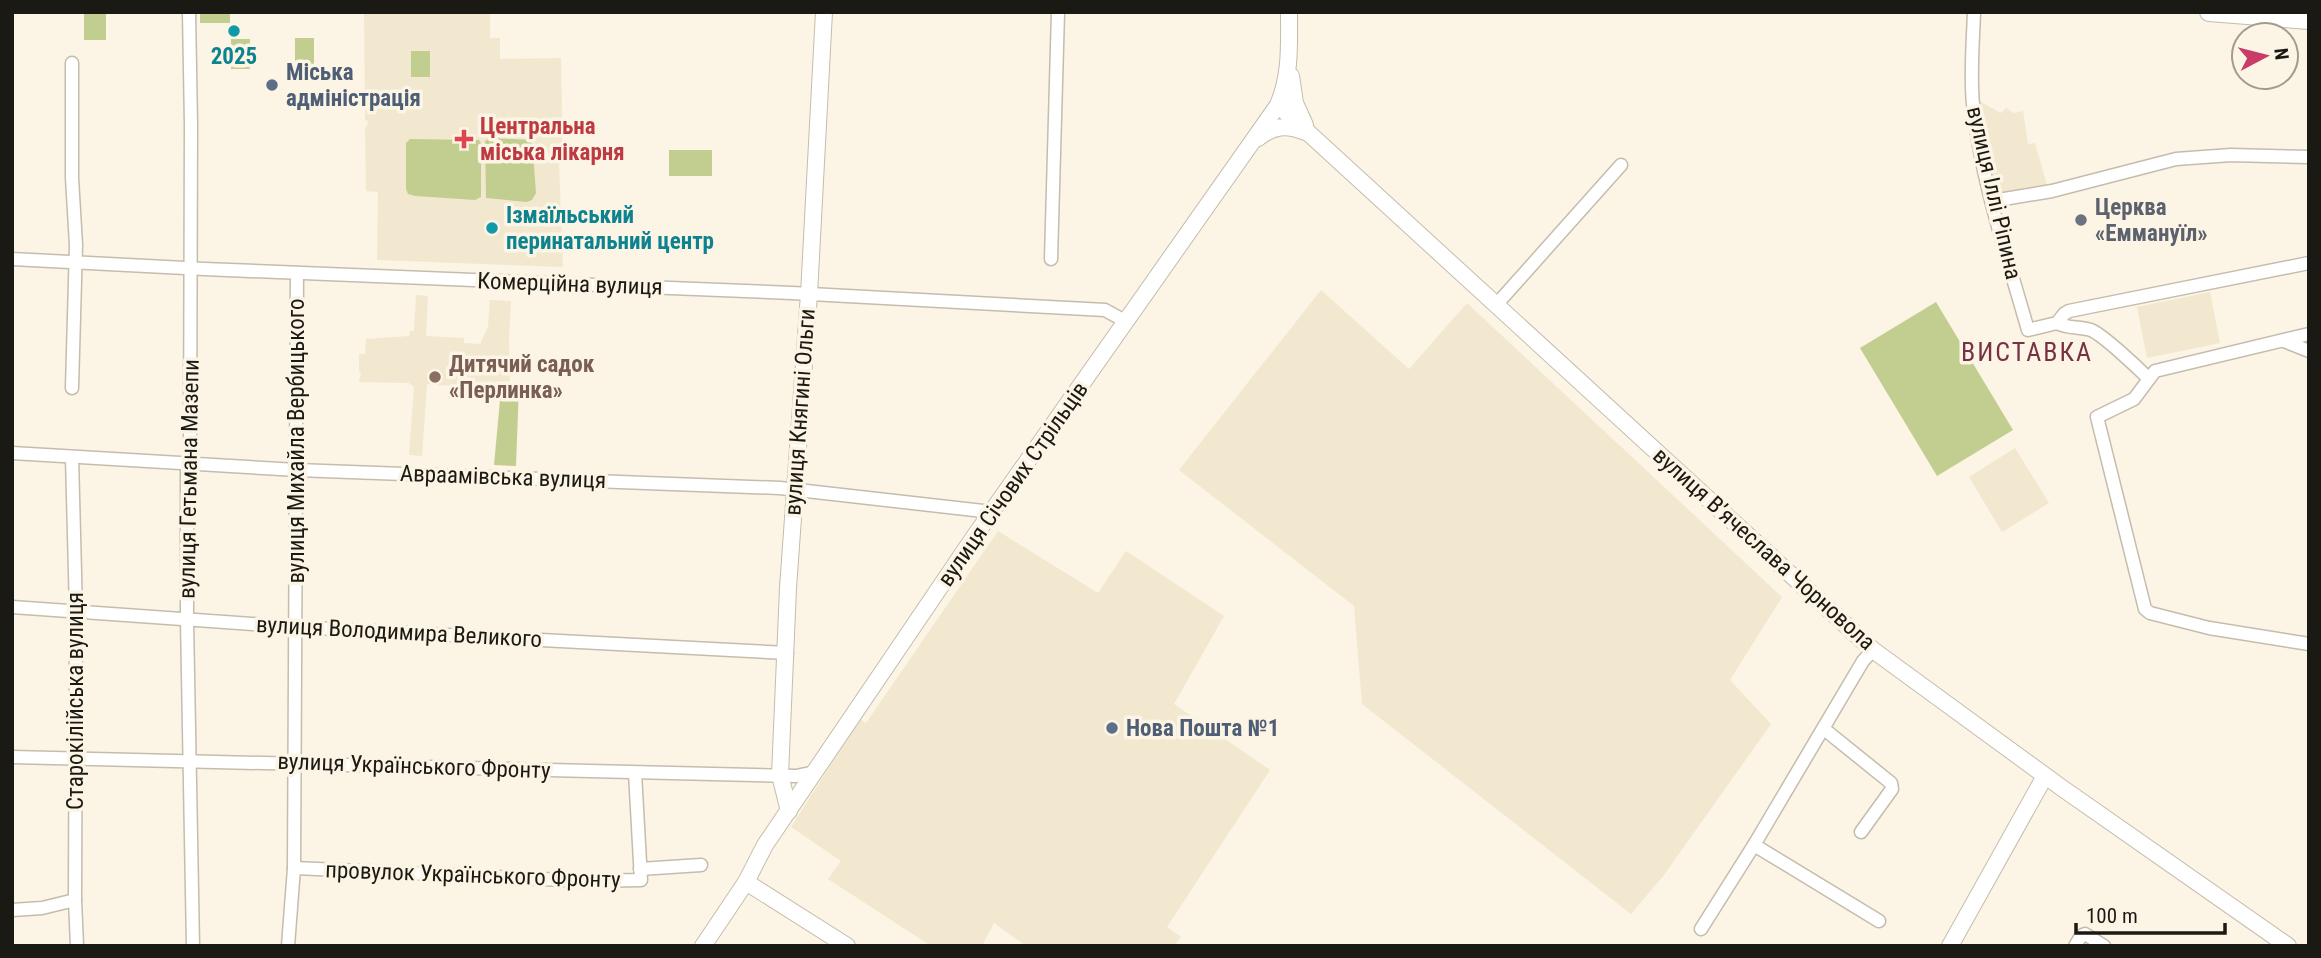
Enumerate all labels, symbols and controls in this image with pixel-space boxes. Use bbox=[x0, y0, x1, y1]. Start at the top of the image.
north arrow bbox=[2230, 21, 2300, 91]
marker: 2025 bbox=[226, 23, 242, 39]
place label: 2025 bbox=[211, 43, 257, 70]
text: N bbox=[2269, 47, 2294, 61]
place label: Міська адміністрація bbox=[286, 59, 421, 112]
marker: Міська адміністрація bbox=[264, 77, 280, 93]
street label: вулиця Іллі Ріпина bbox=[1961, 104, 2027, 282]
place label: Центральна міська лікарня bbox=[480, 113, 625, 166]
marker: Центральна міська лікарня bbox=[454, 129, 474, 149]
place label: Церква «Еммануїл» bbox=[2095, 194, 2208, 247]
place label: Ізмаїльський перинатальний центр bbox=[506, 202, 714, 255]
marker: Церква «Еммануїл» bbox=[2073, 212, 2089, 228]
marker: Ізмаїльський перинатальний центр bbox=[484, 220, 500, 236]
street label: Комерційна вулиця bbox=[477, 267, 663, 301]
street label: вулиця Михайла Вербицького bbox=[283, 298, 310, 584]
street label: вулиця Княгині Ольги bbox=[779, 308, 821, 516]
district label: ВИСТАВКА bbox=[1961, 337, 2093, 367]
place label: Дитячий садок «Перлинка» bbox=[449, 351, 595, 404]
street label: вулиця Гетьмана Мазепи bbox=[173, 359, 205, 599]
marker: Дитячий садок «Перлинка» bbox=[427, 369, 443, 385]
street label: вулиця Січових Стрільців bbox=[932, 377, 1094, 591]
street label: вулиця Вʼячеслава Чорновола bbox=[1647, 442, 1881, 656]
street label: Авраамівська вулиця bbox=[399, 460, 607, 494]
street label: Старокілійська вулиця bbox=[62, 592, 89, 810]
street label: вулиця Володимира Великого bbox=[255, 611, 543, 653]
place label: Нова Пошта №1 bbox=[1126, 715, 1279, 742]
marker: Нова Пошта №1 bbox=[1104, 720, 1120, 736]
street label: вулиця Українського Фронту bbox=[277, 748, 551, 784]
street label: провулок Українського Фронту bbox=[325, 856, 622, 894]
scale bar bbox=[2076, 892, 2225, 936]
text: 100 m bbox=[2086, 904, 2138, 928]

